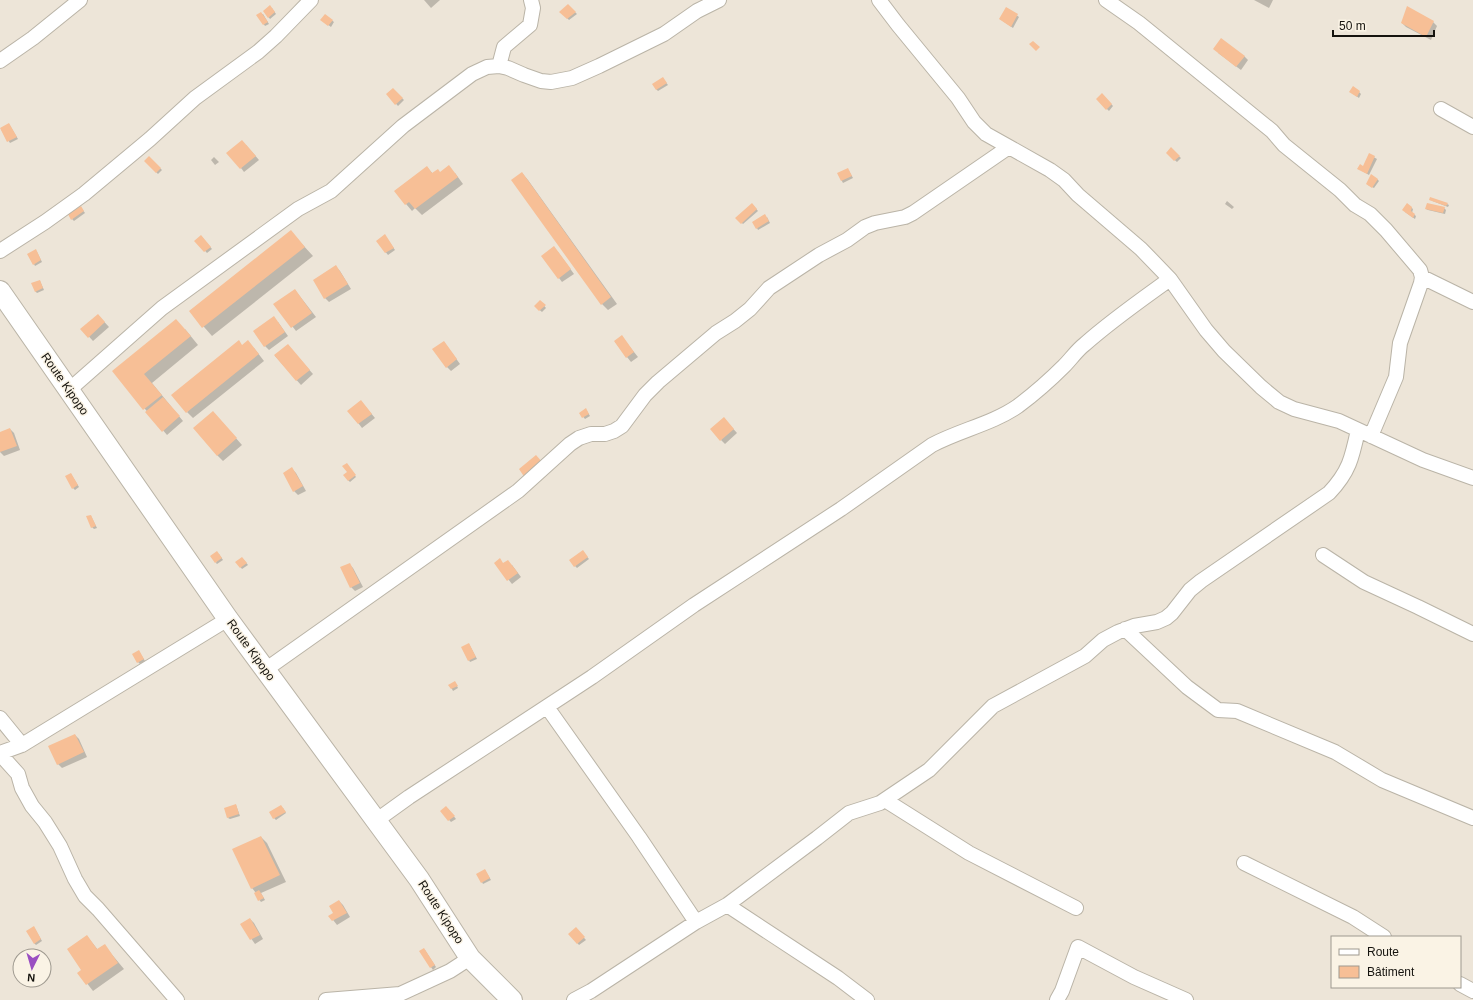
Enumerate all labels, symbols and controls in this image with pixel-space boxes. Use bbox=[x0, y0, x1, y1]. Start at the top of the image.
scale bar bbox=[1333, 12, 1434, 38]
text: 50 m bbox=[1339, 19, 1366, 33]
street label: Route Kipopo bbox=[38, 350, 92, 418]
street label: Route Kipopo bbox=[224, 616, 278, 684]
street label: Route Kipopo bbox=[415, 878, 467, 947]
legend bbox=[1331, 936, 1461, 988]
text: Route bbox=[1367, 945, 1399, 959]
north arrow bbox=[12, 948, 52, 988]
text: Bâtiment bbox=[1367, 965, 1415, 979]
text: N bbox=[27, 972, 36, 984]

